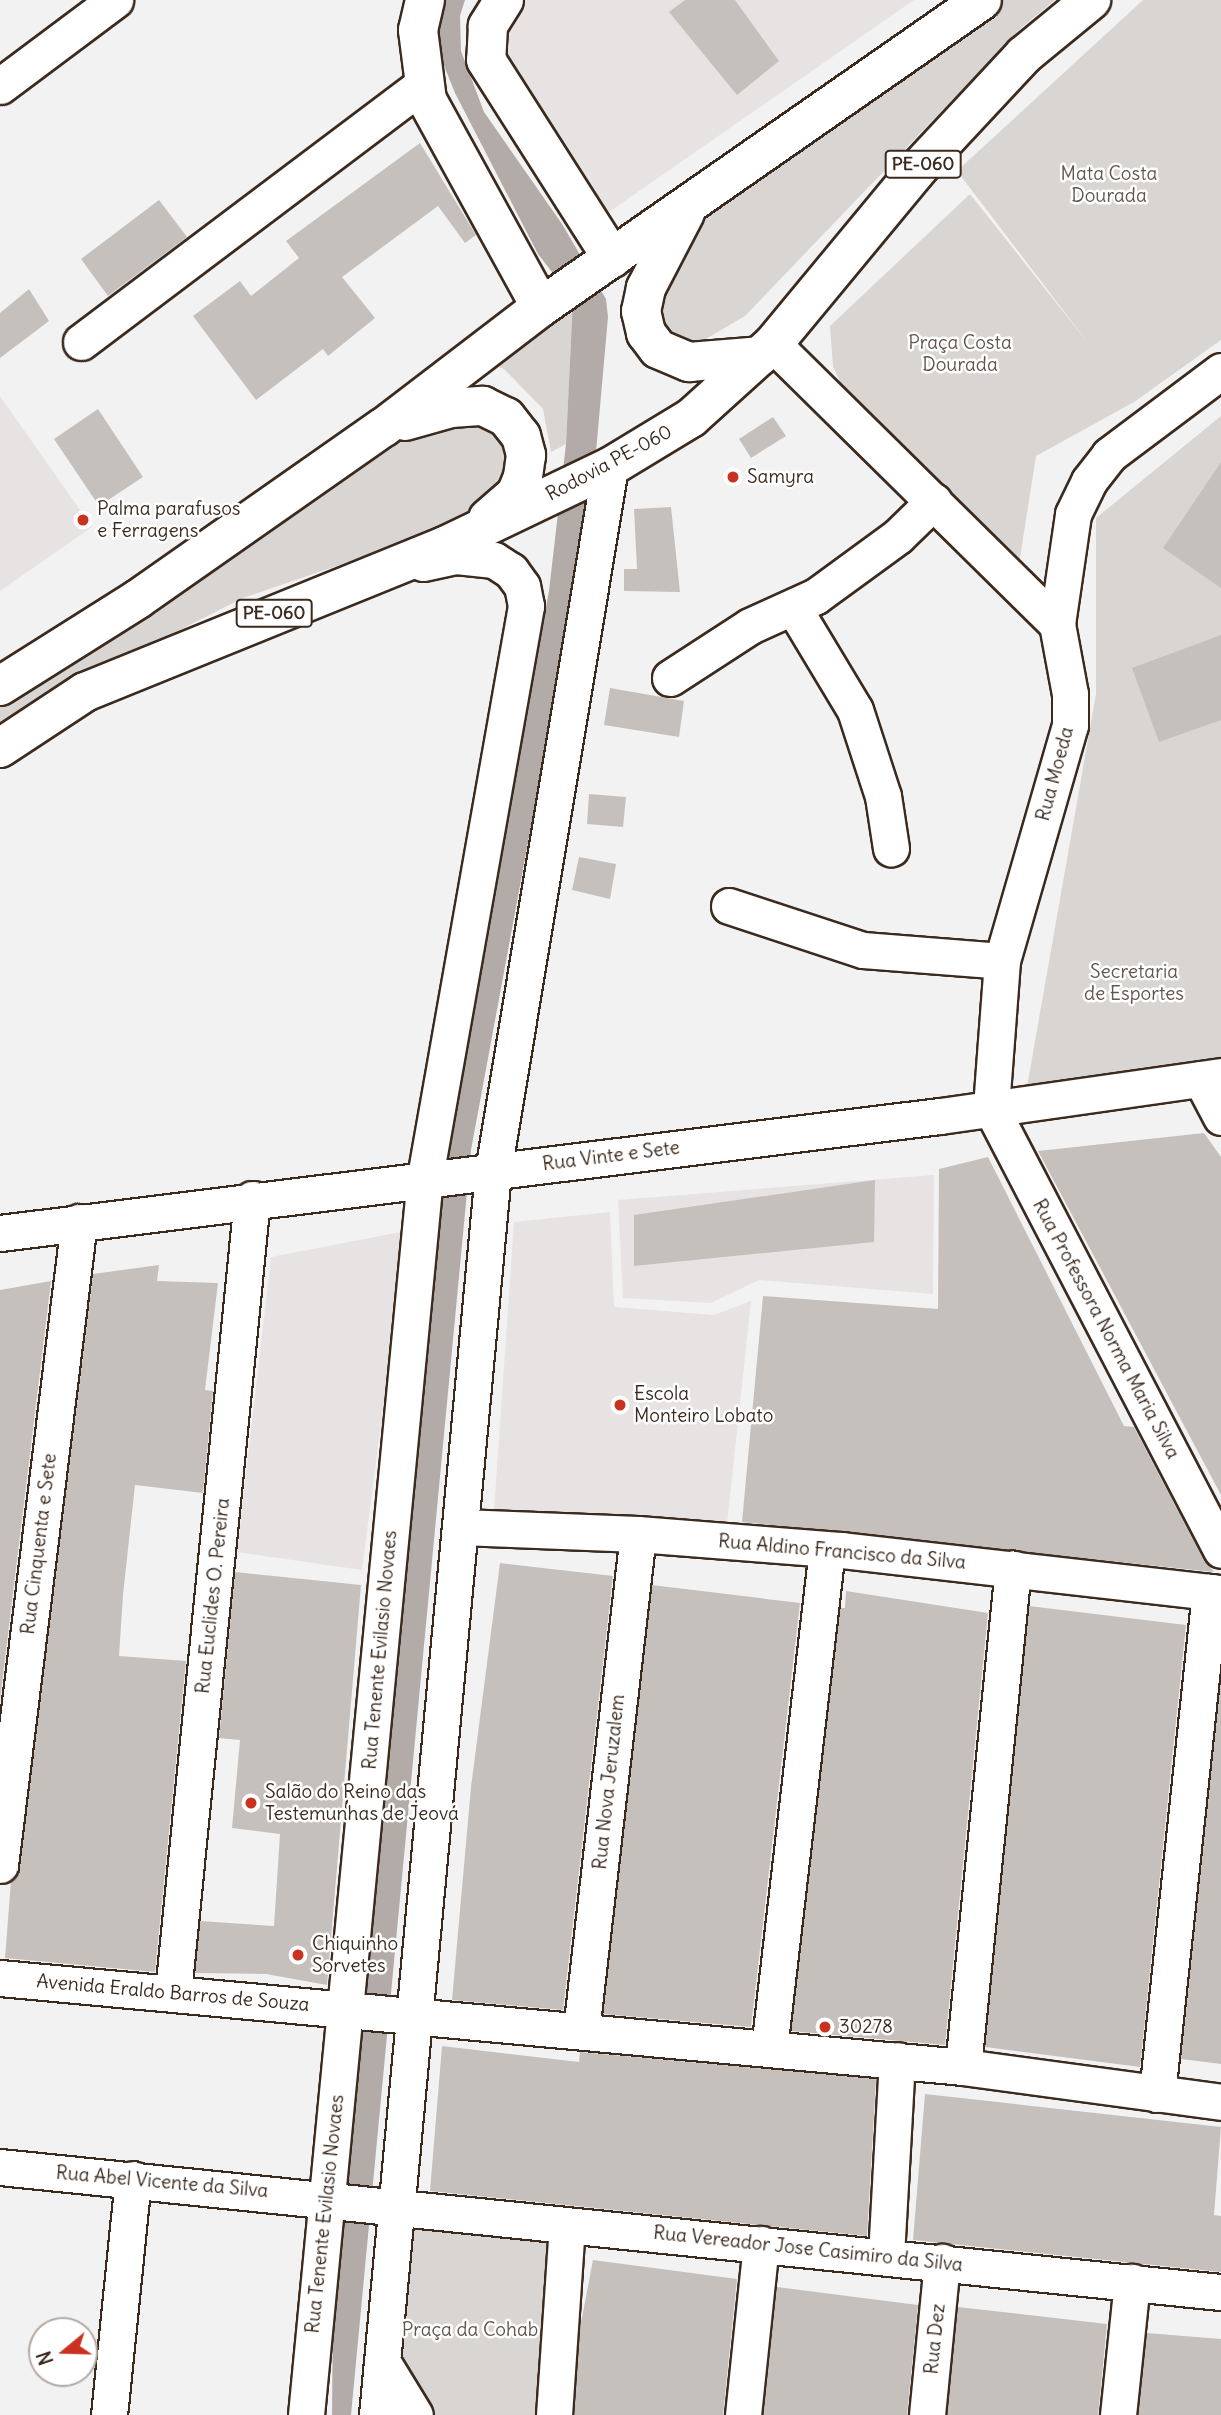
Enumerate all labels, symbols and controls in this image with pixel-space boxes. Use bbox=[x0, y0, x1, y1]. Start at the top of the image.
road number: PE-060 bbox=[884, 149, 962, 178]
park label: Mata Costa Dourada bbox=[1061, 163, 1157, 207]
park label: Praça Costa Dourada bbox=[908, 332, 1012, 376]
street label: Rodovia PE-060 bbox=[542, 420, 676, 506]
place label: Samyra bbox=[747, 466, 814, 488]
marker: Samyra bbox=[725, 469, 741, 485]
place label: Palma parafusos e Ferragens bbox=[97, 498, 240, 542]
marker: Palma parafusos e Ferragens bbox=[75, 512, 91, 528]
road number: PE-060 bbox=[236, 598, 312, 628]
street label: Rua Moeda bbox=[1031, 724, 1079, 824]
park label: Secretaria de Esportes bbox=[1084, 961, 1184, 1005]
street label: Rua Vinte e Sete bbox=[541, 1136, 681, 1176]
street label: Rua Professora Norma Maria Silva bbox=[1028, 1195, 1184, 1463]
place label: Escola Monteiro Lobato bbox=[634, 1383, 773, 1427]
marker: Escola Monteiro Lobato bbox=[612, 1397, 628, 1413]
street label: Rua Cinquenta e Sete bbox=[17, 1452, 61, 1636]
street label: Rua Euclides O. Pereira bbox=[191, 1497, 235, 1695]
street label: Rua Tenente Evilasio Novaes bbox=[358, 1529, 402, 1771]
street label: Rua Aldino Francisco da Silva bbox=[717, 1530, 967, 1574]
street label: Rua Nova Jeruzalem bbox=[588, 1693, 630, 1871]
place label: Salão do Reino das Testemunhas de Jeová bbox=[265, 1781, 459, 1825]
marker: Salão do Reino das Testemunhas de Jeová bbox=[243, 1795, 259, 1811]
place label: Chiquinho Sorvetes bbox=[312, 1933, 398, 1977]
marker: Chiquinho Sorvetes bbox=[290, 1947, 306, 1963]
street label: Avenida Eraldo Barros de Souza bbox=[36, 1970, 310, 2016]
place label: 30278 bbox=[839, 2016, 893, 2038]
marker: 30278 bbox=[817, 2019, 833, 2035]
street label: Rua Tenente Evilasio Novaes bbox=[301, 2093, 349, 2335]
street label: Rua Abel Vicente da Silva bbox=[55, 2161, 269, 2203]
street label: Rua Vereador Jose Casimiro da Silva bbox=[652, 2221, 964, 2277]
street label: Rua Dez bbox=[920, 2302, 950, 2376]
north arrow bbox=[28, 2317, 98, 2387]
park label: Praça da Cohab bbox=[402, 2319, 538, 2341]
text: N bbox=[32, 2348, 59, 2368]

